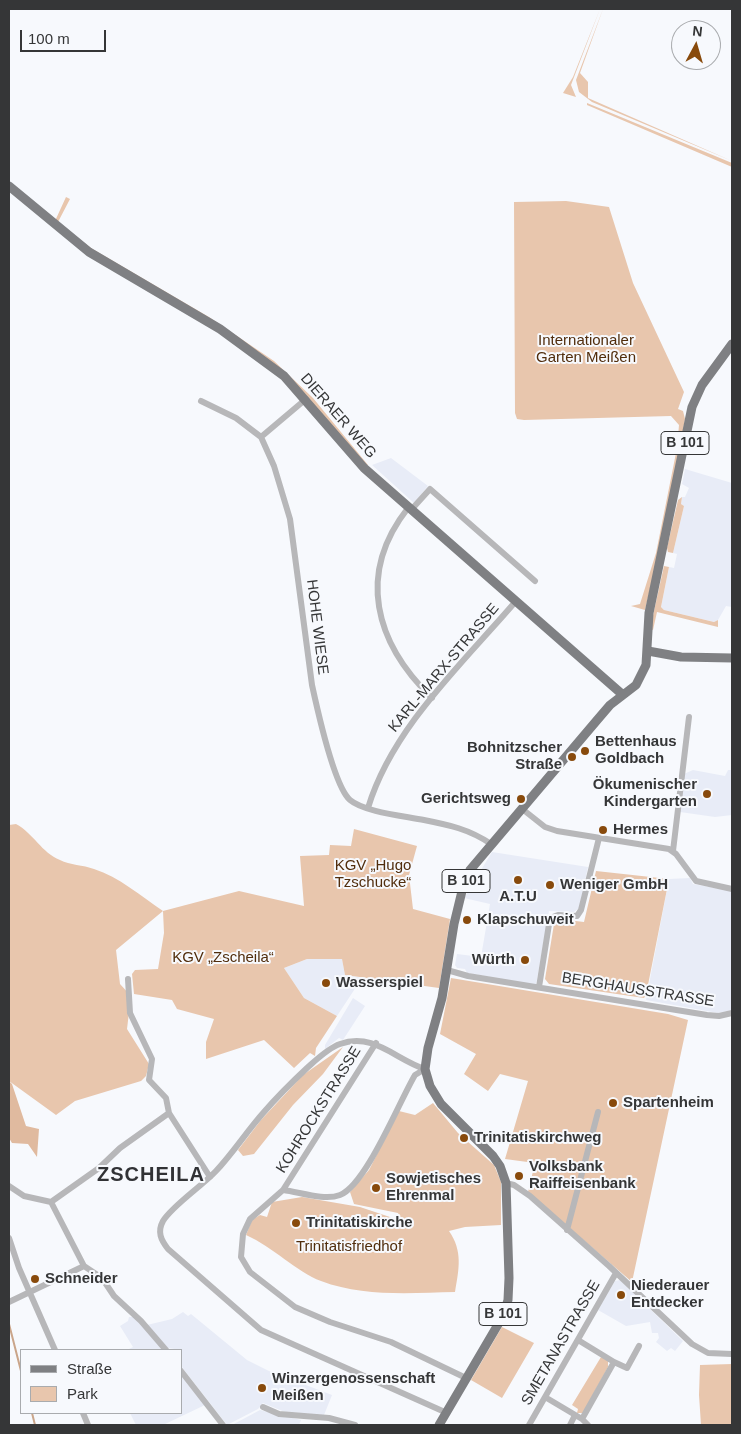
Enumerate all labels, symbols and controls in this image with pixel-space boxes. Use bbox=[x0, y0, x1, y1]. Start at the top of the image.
scale bar bbox=[22, 20, 109, 52]
north arrow bbox=[671, 20, 721, 70]
text: N bbox=[692, 23, 703, 40]
text: 100 m bbox=[28, 30, 70, 47]
park label: Internationaler Garten Meißen bbox=[536, 332, 636, 367]
street label: DIERAER WEG bbox=[296, 370, 380, 462]
road number: B 101 bbox=[661, 432, 709, 454]
street label: HOHE WIESE bbox=[302, 578, 332, 676]
street label: KARL-MARX-STRASSE bbox=[385, 600, 503, 736]
place label: Bettenhaus Goldbach bbox=[595, 733, 677, 768]
place label: Bohnitzscher Straße bbox=[467, 739, 562, 774]
marker: Bettenhaus Goldbach bbox=[579, 745, 591, 757]
marker: Bohnitzscher Straße bbox=[566, 751, 578, 763]
place label: Ökumenischer Kindergarten bbox=[593, 776, 697, 811]
marker: Ökumenischer Kindergarten bbox=[701, 788, 713, 800]
place label: Gerichtsweg bbox=[421, 790, 511, 808]
marker: Gerichtsweg bbox=[515, 793, 527, 805]
place label: Hermes bbox=[613, 821, 668, 839]
marker: Hermes bbox=[597, 824, 609, 836]
park label: KGV „Hugo Tzschucke“ bbox=[335, 857, 411, 892]
road number: B 101 bbox=[442, 869, 490, 892]
marker: A.T.U bbox=[512, 874, 524, 886]
place label: Weniger GmbH bbox=[560, 876, 668, 894]
marker: Weniger GmbH bbox=[544, 879, 556, 891]
place label: A.T.U bbox=[499, 888, 537, 906]
place label: Klapschuweit bbox=[477, 911, 574, 929]
marker: Klapschuweit bbox=[461, 914, 473, 926]
park label: KGV „Zscheila“ bbox=[172, 949, 274, 967]
place label: Würth bbox=[472, 951, 515, 969]
marker: Würth bbox=[519, 954, 531, 966]
street label: BERGHAUSSTRASSE bbox=[560, 969, 716, 1011]
place label: Wasserspiel bbox=[336, 974, 423, 992]
marker: Wasserspiel bbox=[320, 977, 332, 989]
street label: KOHROCKSTRASSE bbox=[273, 1043, 365, 1177]
place label: Spartenheim bbox=[623, 1094, 714, 1112]
marker: Spartenheim bbox=[607, 1097, 619, 1109]
place label: Trinitatiskirchweg bbox=[474, 1129, 602, 1147]
marker: Trinitatiskirchweg bbox=[458, 1132, 470, 1144]
place label: Volksbank Raiffeisenbank bbox=[529, 1158, 636, 1193]
district label: ZSCHEILA bbox=[96, 1163, 206, 1187]
place label: Sowjetisches Ehrenmal bbox=[386, 1170, 481, 1205]
marker: Volksbank Raiffeisenbank bbox=[513, 1170, 525, 1182]
marker: Sowjetisches Ehrenmal bbox=[370, 1182, 382, 1194]
place label: Trinitatiskirche bbox=[306, 1214, 413, 1232]
marker: Trinitatiskirche bbox=[290, 1217, 302, 1229]
park label: Trinitatisfriedhof bbox=[296, 1238, 402, 1256]
place label: Schneider bbox=[45, 1270, 118, 1288]
marker: Schneider bbox=[29, 1273, 41, 1285]
street label: SMETANASTRASSE bbox=[518, 1277, 604, 1409]
place label: Niederauer Entdecker bbox=[631, 1277, 709, 1312]
marker: Niederauer Entdecker bbox=[615, 1289, 627, 1301]
road number: B 101 bbox=[479, 1302, 527, 1326]
legend bbox=[20, 1349, 182, 1414]
text: Straße bbox=[67, 1360, 112, 1377]
place label: Winzergenossenschaft Meißen bbox=[272, 1370, 435, 1405]
marker: Winzergenossenschaft Meißen bbox=[256, 1382, 268, 1394]
text: Park bbox=[67, 1385, 98, 1402]

